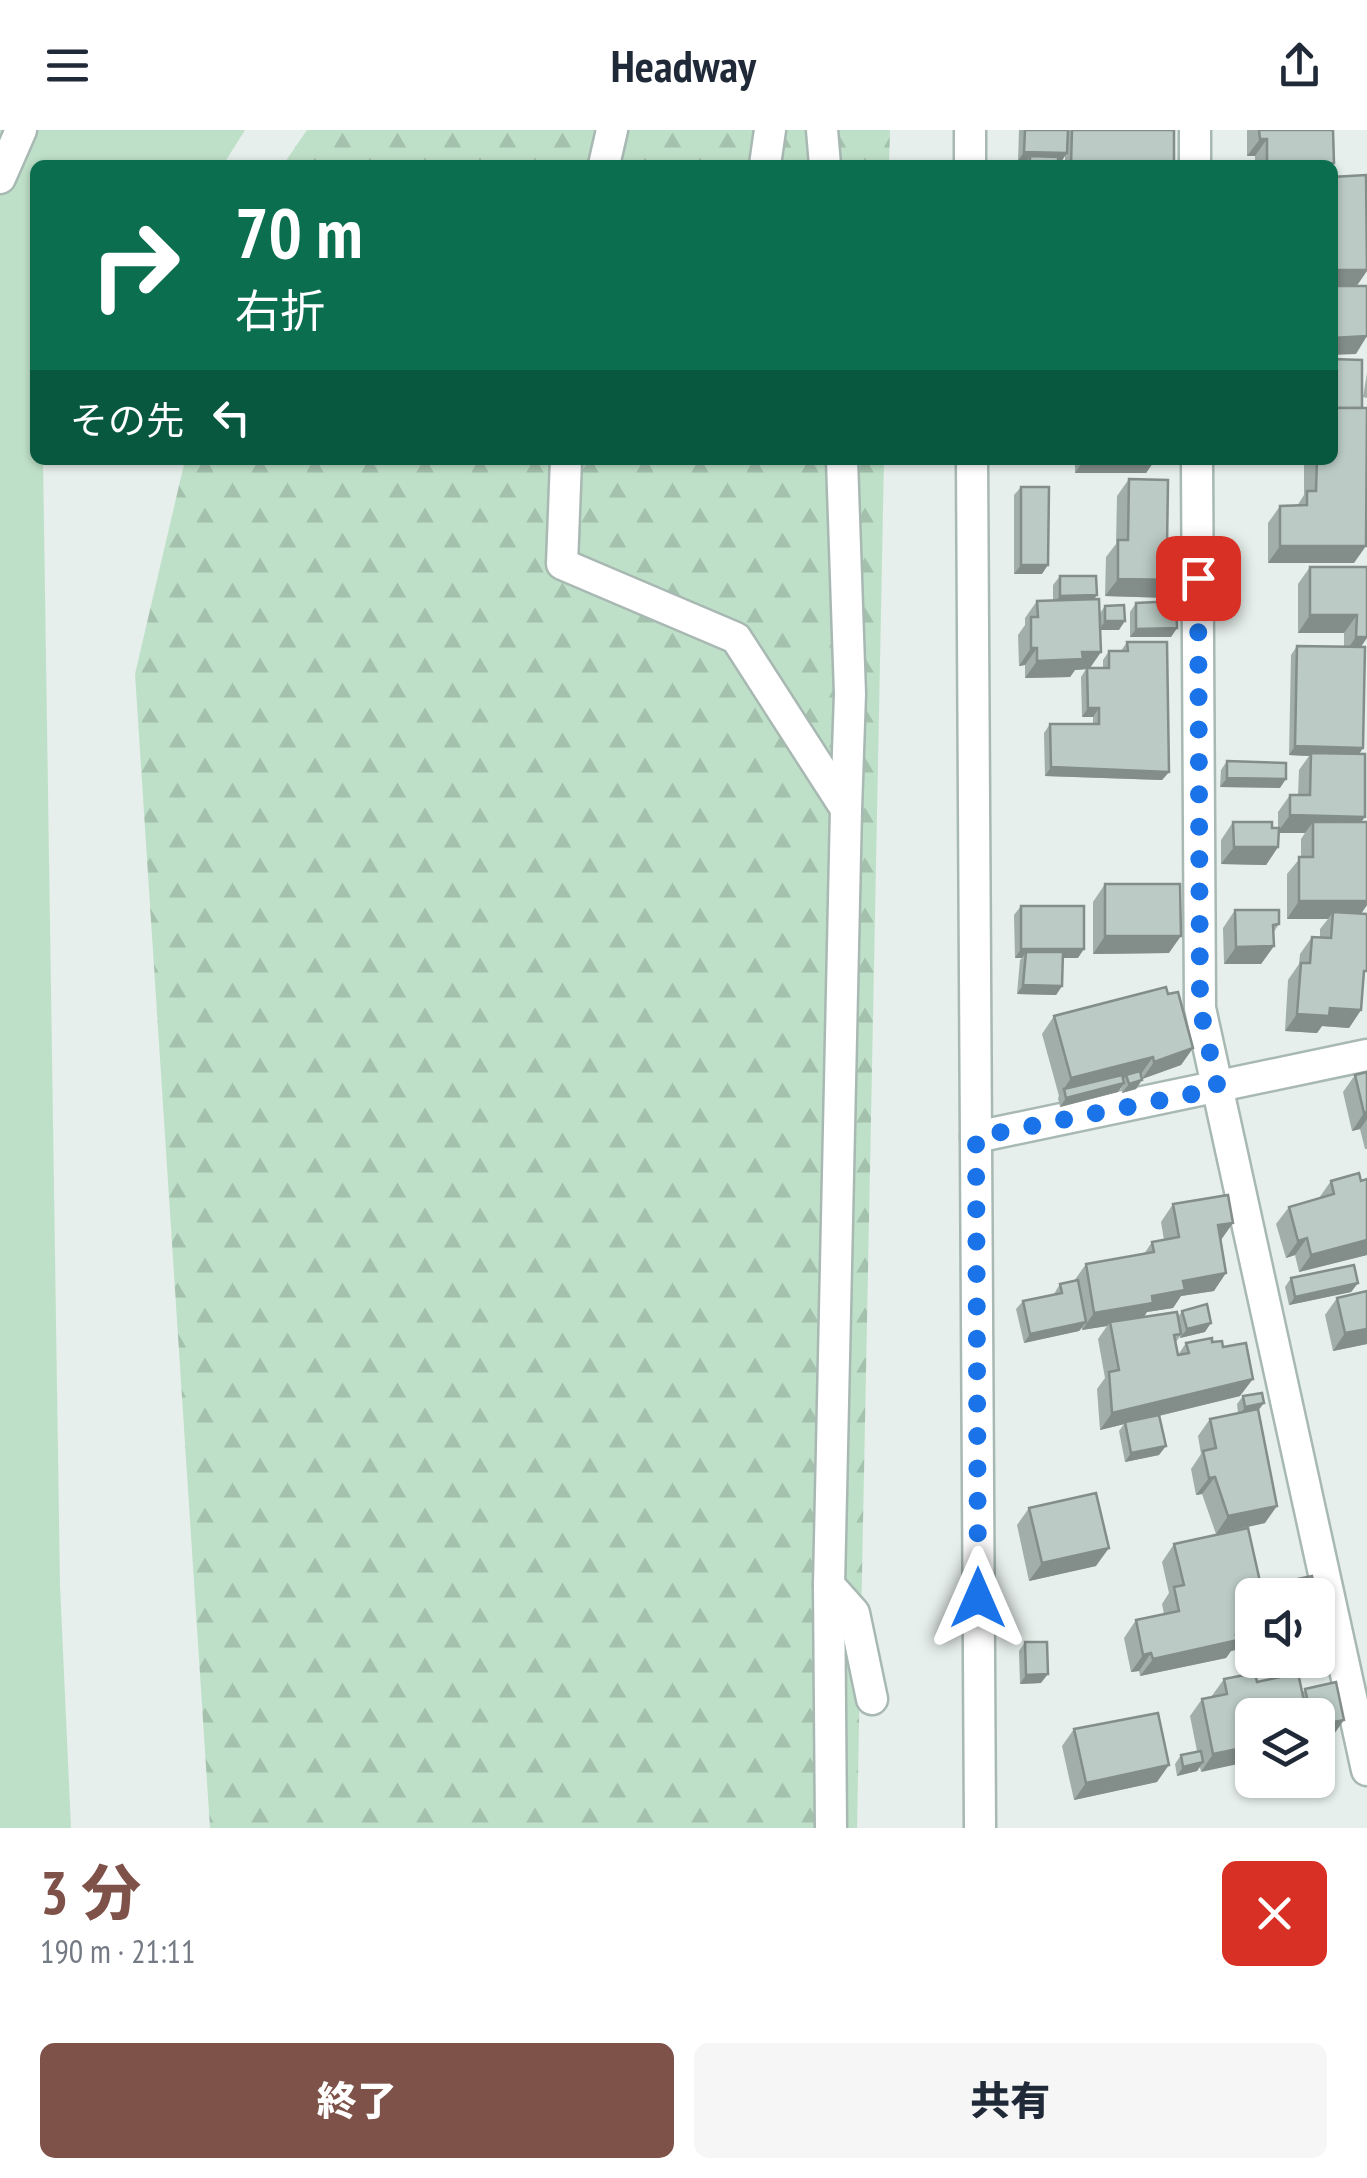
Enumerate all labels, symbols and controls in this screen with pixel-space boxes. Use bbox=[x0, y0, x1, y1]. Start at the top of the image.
text: Headway bbox=[611, 36, 756, 94]
icon: menu bbox=[40, 38, 95, 93]
icon: share bbox=[1272, 38, 1327, 93]
text: 70 m bbox=[235, 187, 363, 277]
icon: right bbox=[70, 200, 200, 330]
text: 右折 bbox=[235, 281, 325, 339]
icon: left bbox=[204, 390, 259, 445]
text: その先 bbox=[70, 395, 184, 444]
pin bbox=[1156, 536, 1241, 621]
icon: arrive bbox=[1171, 551, 1226, 606]
position arrow bbox=[926, 1546, 1030, 1650]
map controls bbox=[1235, 1578, 1335, 1798]
button: sound bbox=[1235, 1578, 1335, 1678]
button: layers bbox=[1235, 1698, 1335, 1798]
text: 3 分 bbox=[40, 1853, 141, 1931]
button: close bbox=[1222, 1861, 1327, 1966]
text: 190 m · 21:11 bbox=[40, 1930, 195, 1972]
button: 終了 bbox=[40, 2043, 674, 2158]
button: 共有 bbox=[694, 2043, 1327, 2158]

